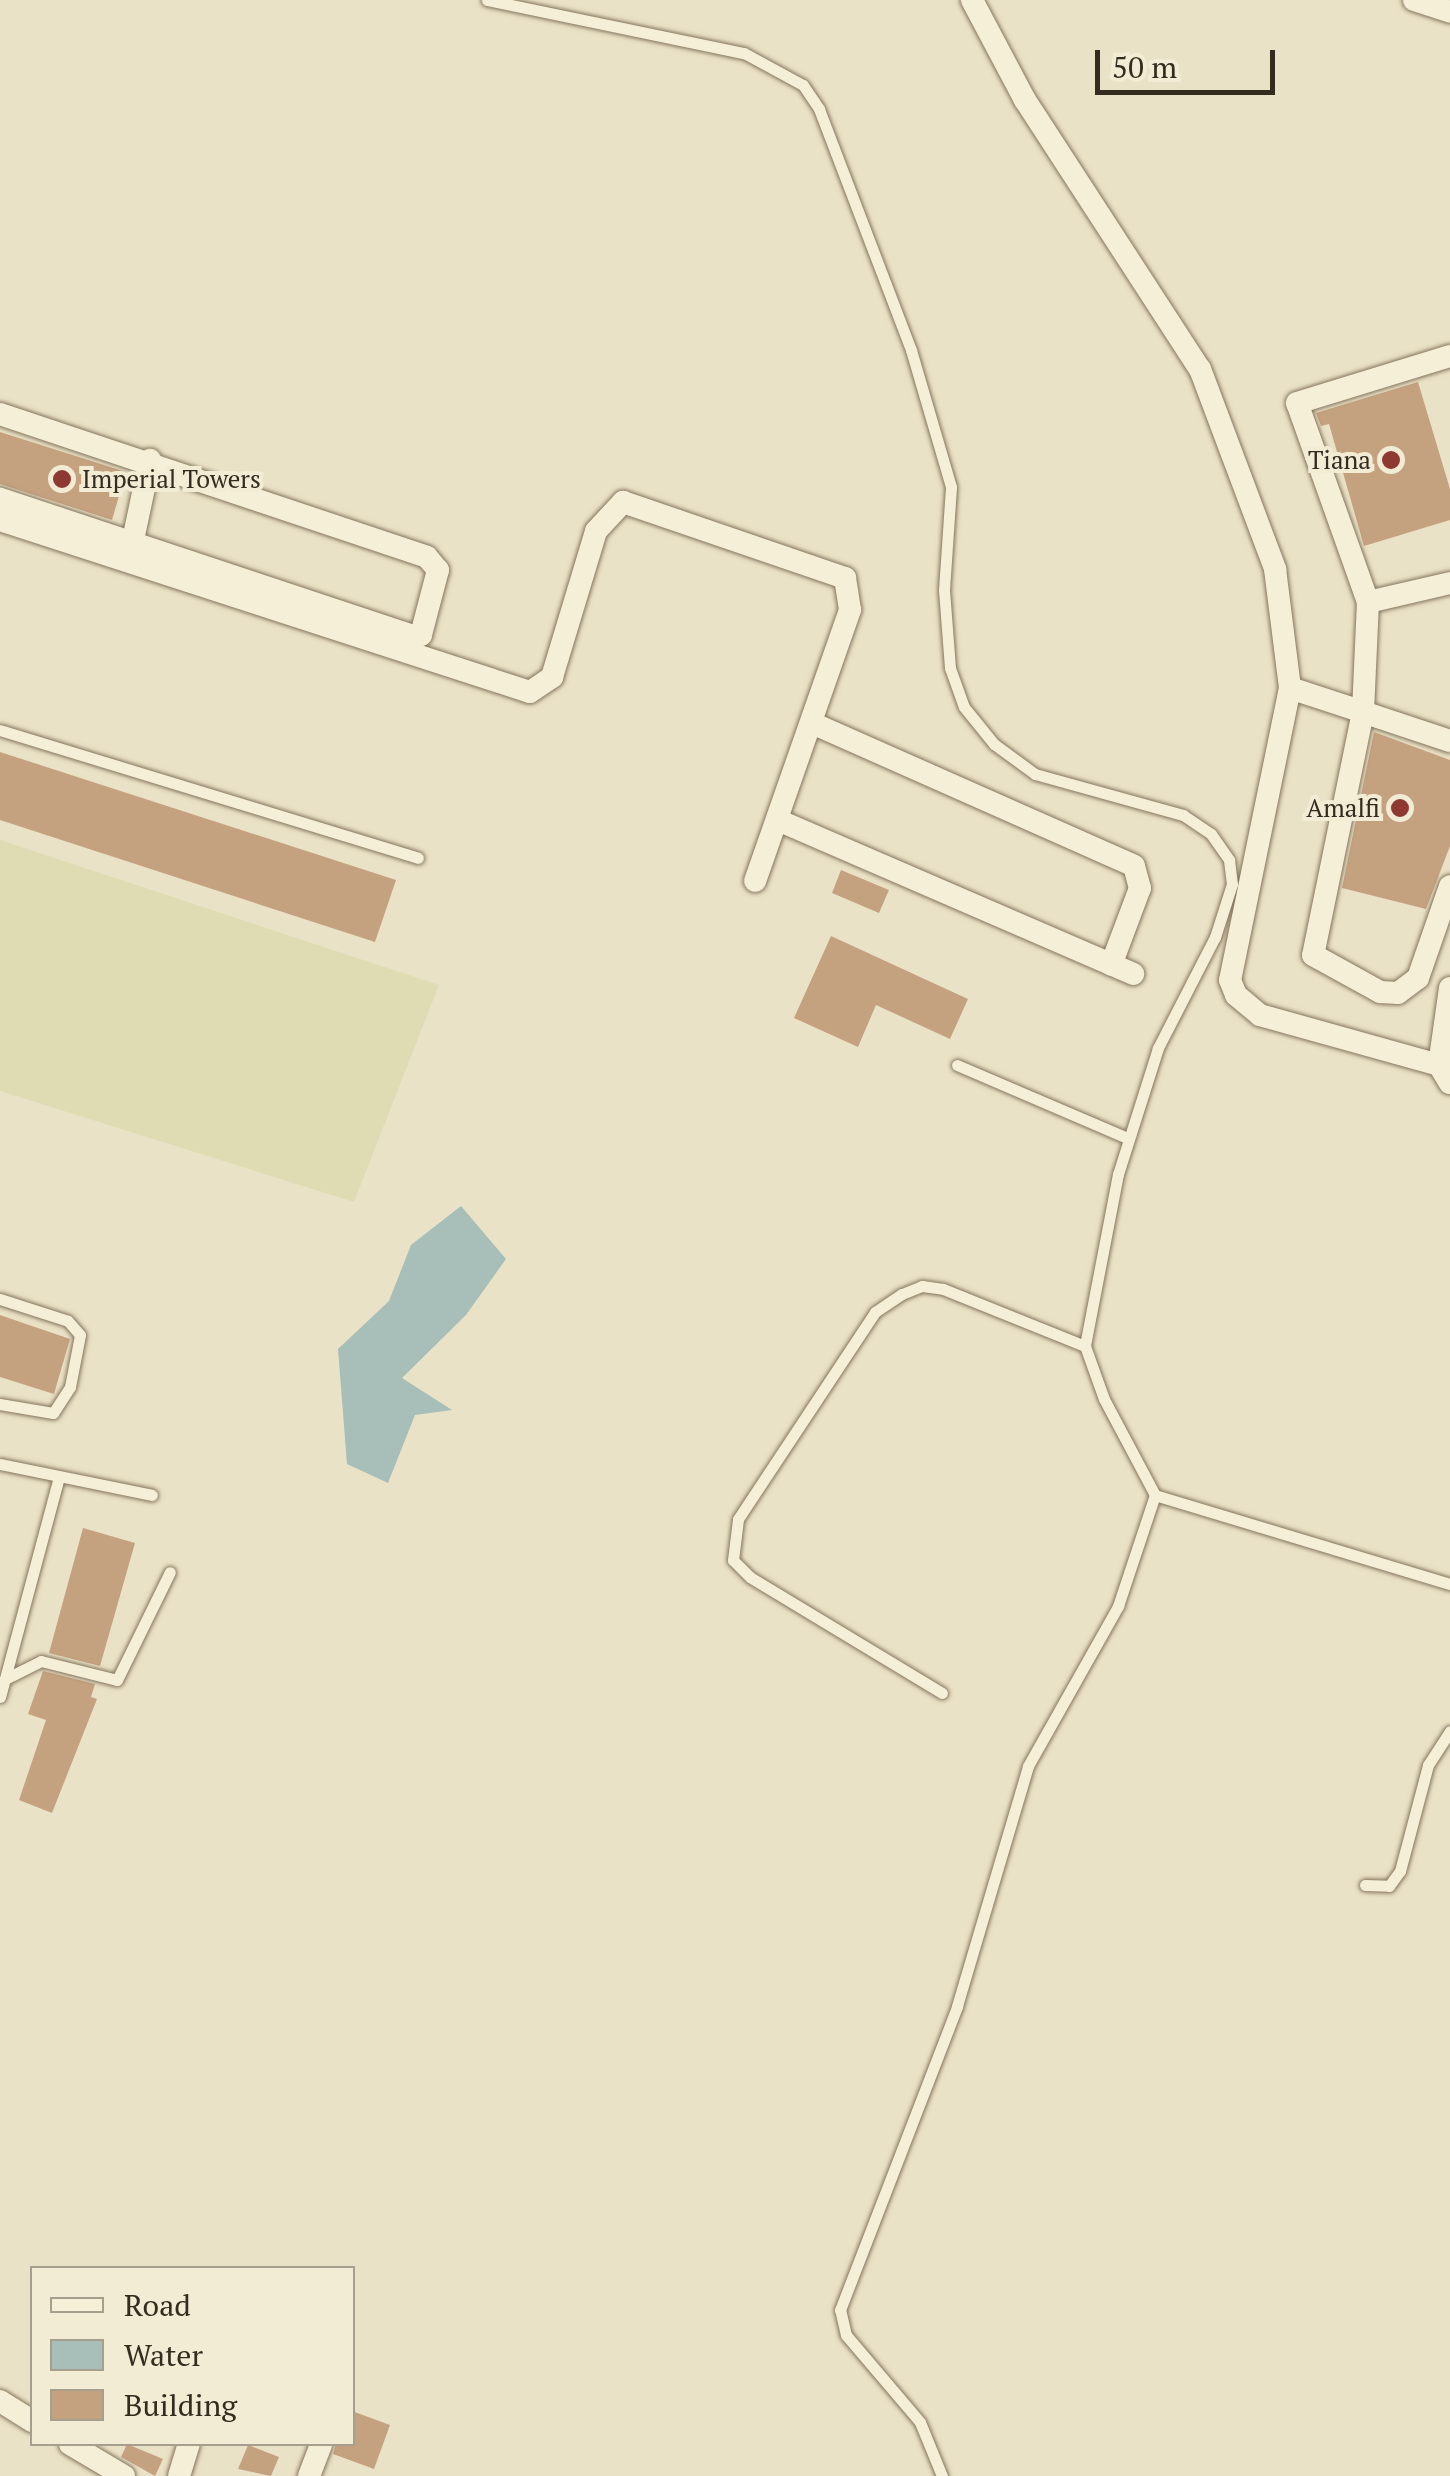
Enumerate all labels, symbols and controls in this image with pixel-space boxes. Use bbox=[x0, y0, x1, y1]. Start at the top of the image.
scale bar bbox=[1100, 30, 1280, 92]
text: 50 m bbox=[1112, 47, 1177, 87]
place label: Tiana bbox=[1308, 445, 1371, 475]
marker: Tiana bbox=[1380, 449, 1402, 471]
place label: Imperial Towers bbox=[82, 464, 261, 494]
marker: Imperial Towers bbox=[51, 468, 73, 490]
place label: Amalfi bbox=[1306, 793, 1380, 823]
marker: Amalfi bbox=[1389, 797, 1411, 819]
legend bbox=[30, 2266, 355, 2446]
text: Road bbox=[124, 2285, 191, 2325]
text: Water bbox=[124, 2335, 203, 2375]
text: Building bbox=[124, 2385, 237, 2425]

